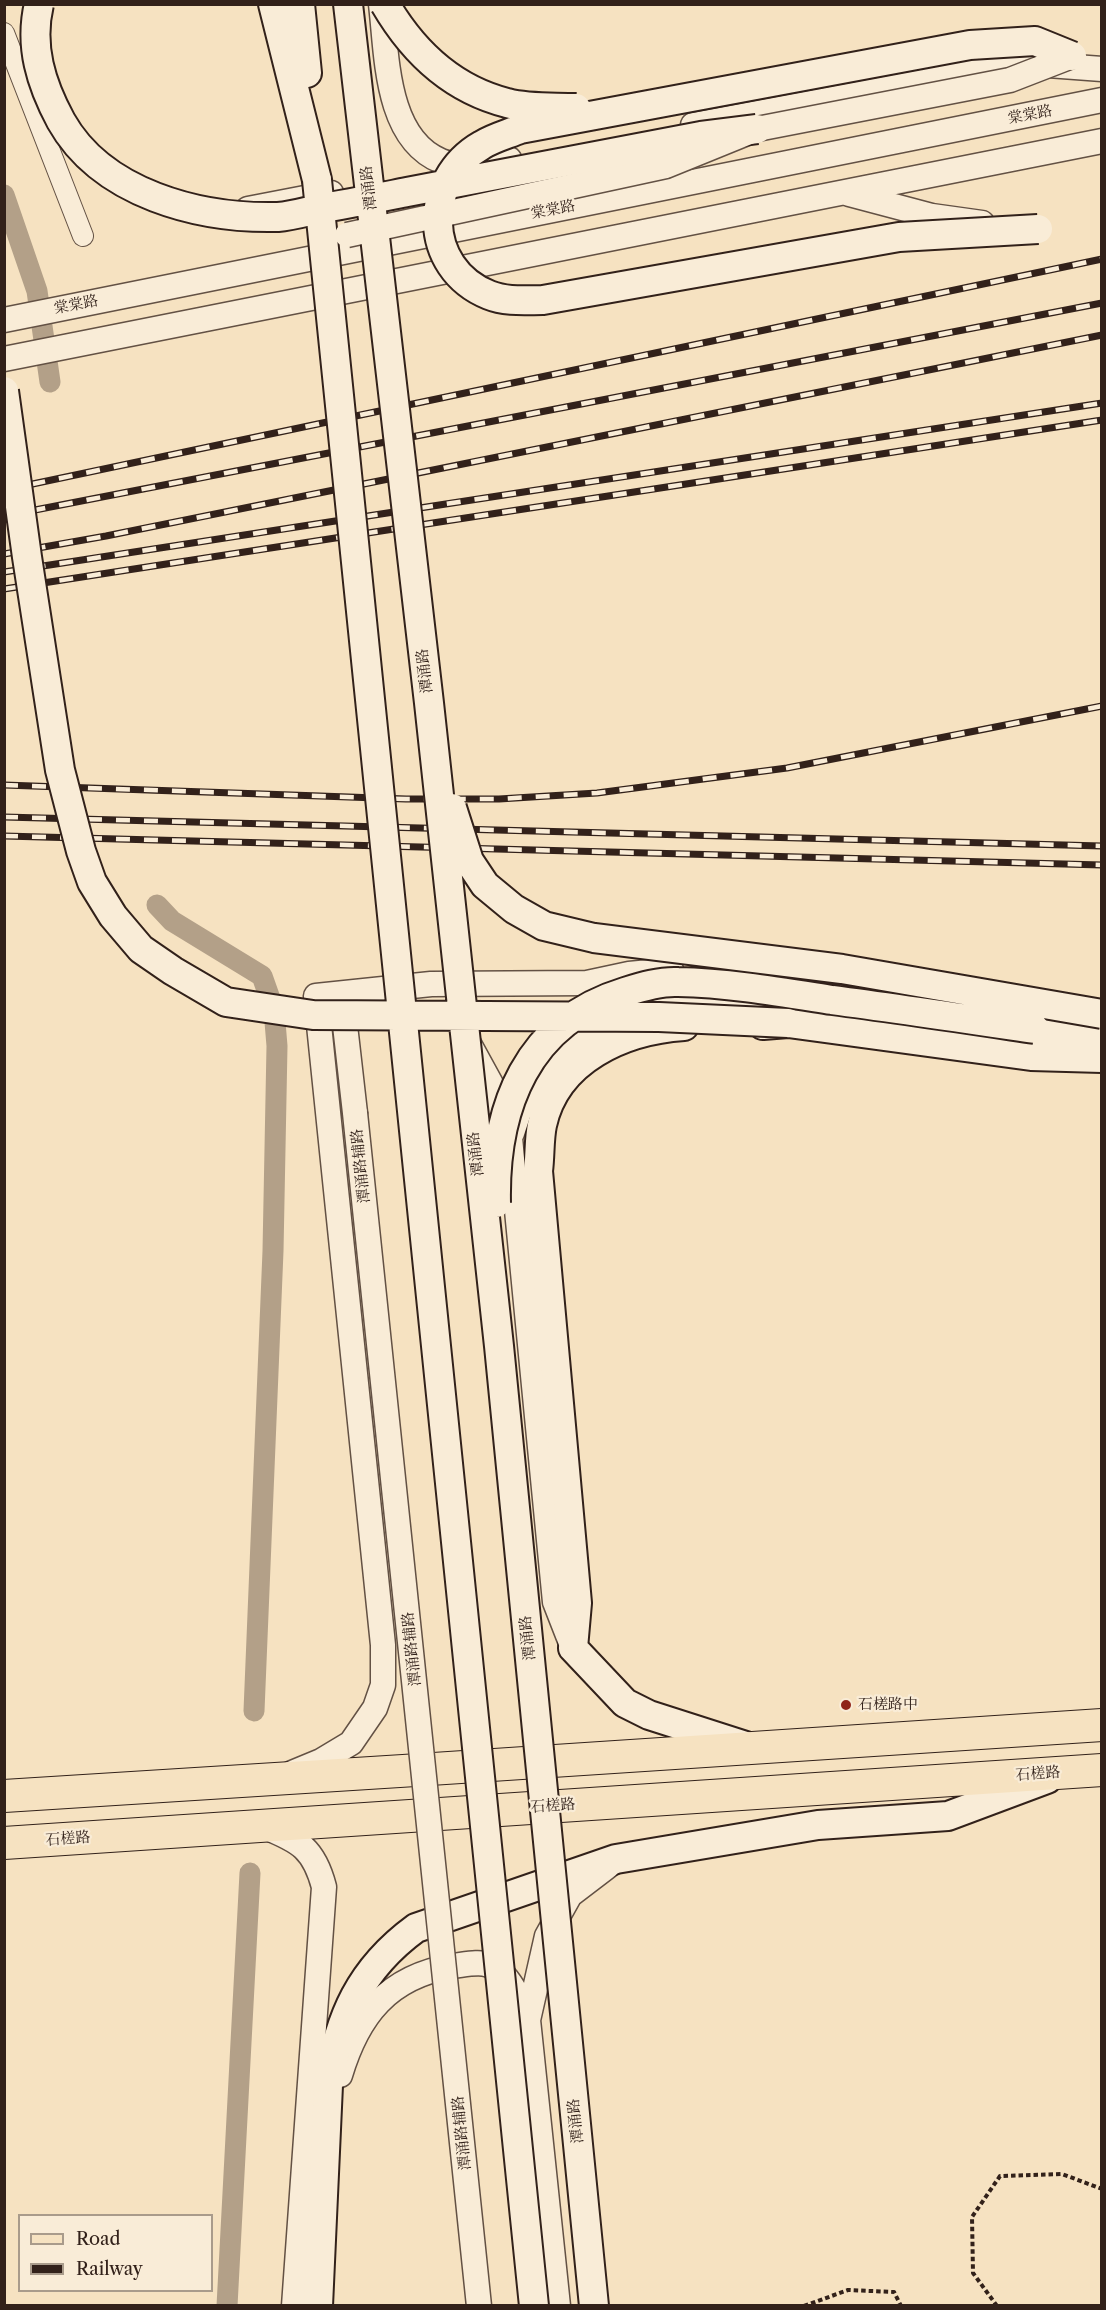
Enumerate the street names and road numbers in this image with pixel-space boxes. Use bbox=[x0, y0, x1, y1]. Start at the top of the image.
street label: 棠棠路 bbox=[1006, 102, 1054, 128]
street label: 潭涌路 bbox=[357, 165, 381, 211]
street label: 棠棠路 bbox=[529, 197, 577, 223]
street label: 棠棠路 bbox=[52, 292, 100, 318]
street label: 潭涌路 bbox=[413, 648, 437, 694]
street label: 潭涌路辅路 bbox=[348, 1128, 374, 1204]
street label: 潭涌路 bbox=[464, 1131, 488, 1177]
street label: 潭涌路辅路 bbox=[399, 1611, 425, 1687]
street label: 潭涌路 bbox=[517, 1615, 539, 1661]
street label: 石槎路 bbox=[1015, 1763, 1061, 1785]
street label: 石槎路 bbox=[530, 1795, 576, 1817]
street label: 石槎路 bbox=[45, 1828, 91, 1850]
street label: 潭涌路辅路 bbox=[449, 2095, 475, 2171]
street label: 潭涌路 bbox=[565, 2098, 587, 2144]

